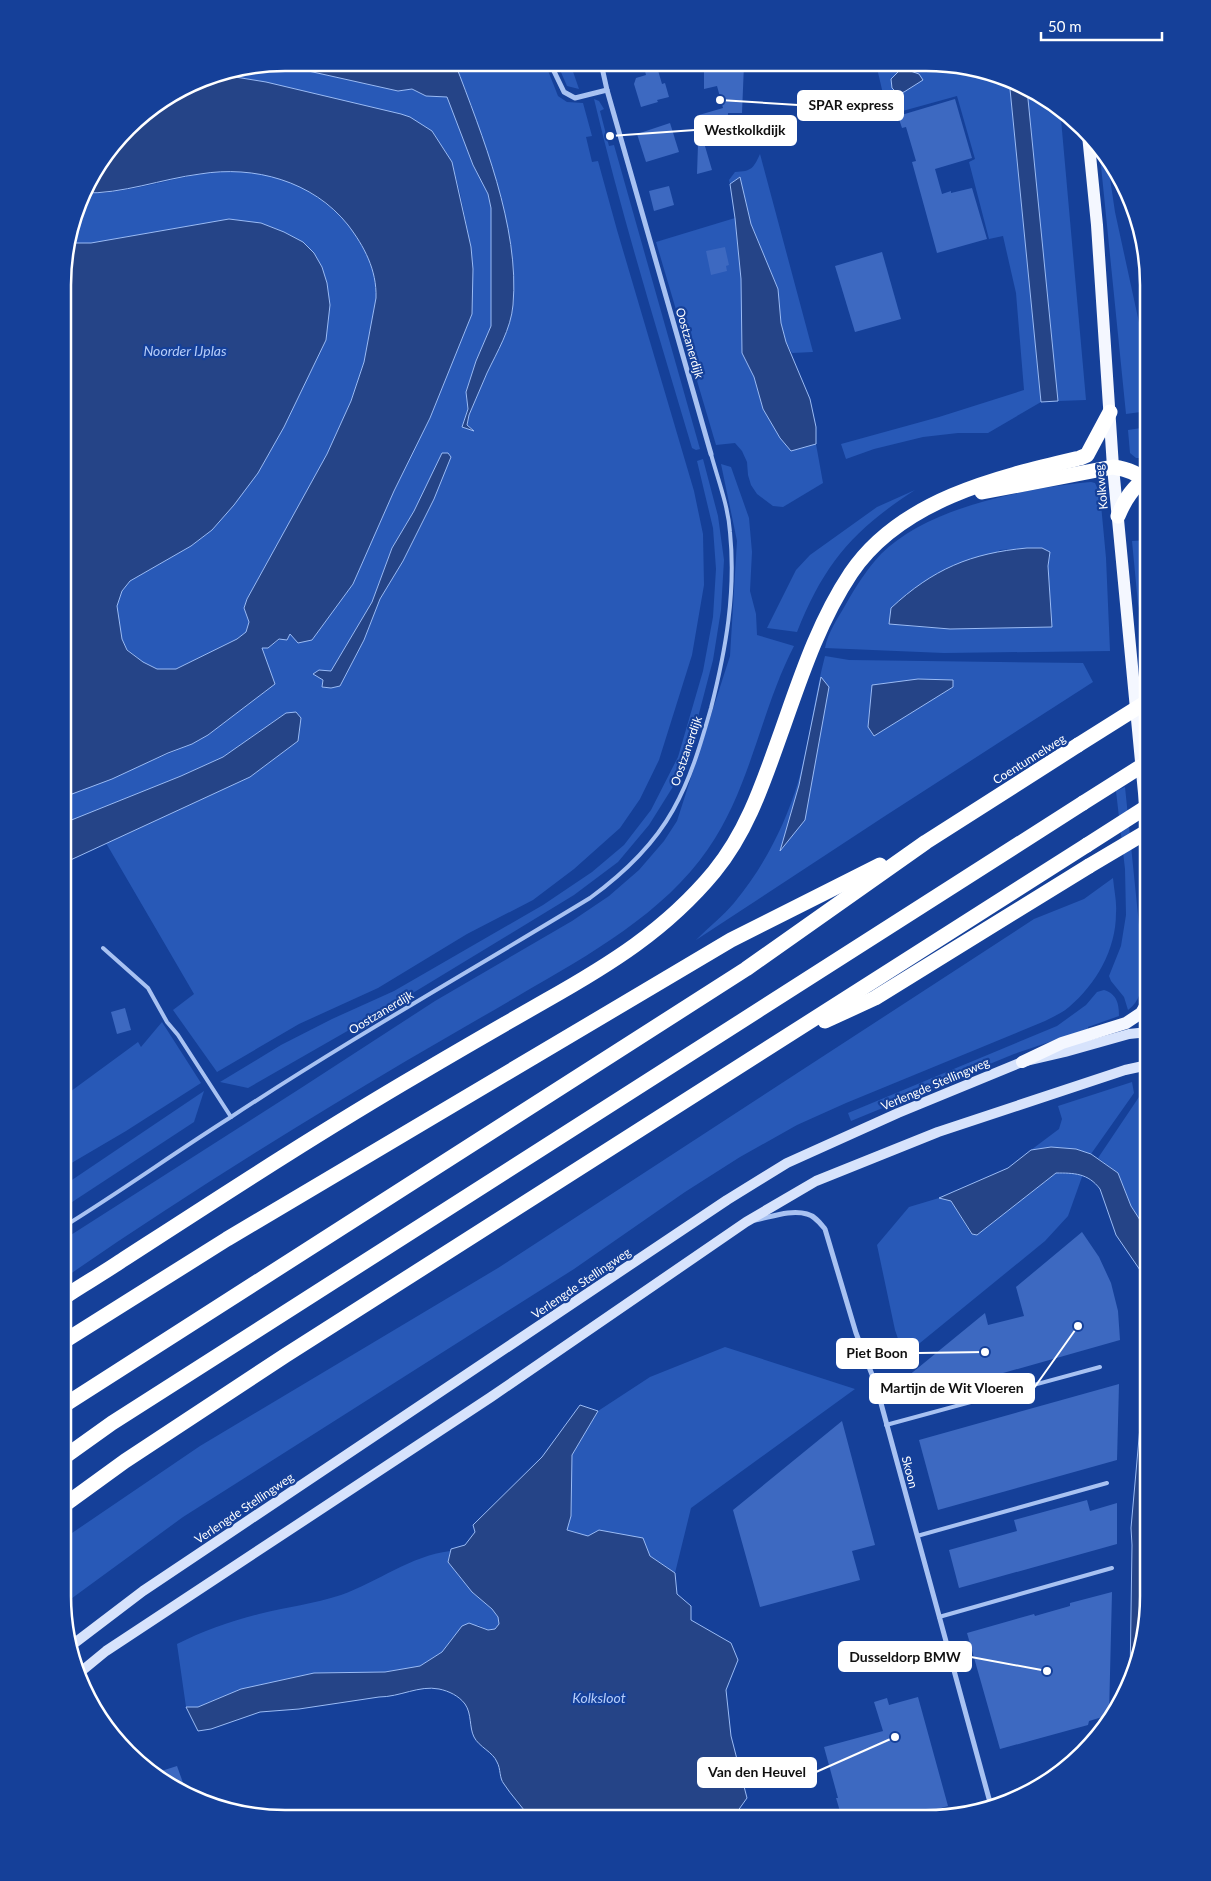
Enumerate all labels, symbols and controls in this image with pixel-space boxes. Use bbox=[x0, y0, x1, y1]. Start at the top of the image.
scale bar bbox=[1041, 10, 1162, 42]
text: 50 m bbox=[1048, 17, 1082, 35]
callout: SPAR express bbox=[798, 91, 903, 120]
text: SPAR express bbox=[808, 96, 894, 113]
callout: Westkolkdijk bbox=[695, 116, 796, 145]
text: Westkolkdijk bbox=[704, 121, 786, 138]
street label: Oostzanerdijk bbox=[673, 306, 708, 381]
water label: Noorder IJplas bbox=[143, 342, 227, 359]
street label: Kolkweg bbox=[1091, 464, 1111, 510]
street label: Oostzanerdijk bbox=[667, 713, 705, 788]
street label: Coentunnelweg bbox=[990, 731, 1068, 787]
street label: Oostzanerdijk bbox=[346, 986, 417, 1037]
street label: Verlengde Stellingweg bbox=[879, 1054, 991, 1114]
street label: Verlengde Stellingweg bbox=[529, 1244, 633, 1322]
callout: Piet Boon bbox=[837, 1339, 918, 1368]
text: Piet Boon bbox=[846, 1344, 908, 1361]
callout: Martijn de Wit Vloeren bbox=[870, 1374, 1034, 1403]
text: Martijn de Wit Vloeren bbox=[880, 1379, 1024, 1396]
street label: Skoon bbox=[899, 1454, 921, 1490]
street label: Verlengde Stellingweg bbox=[192, 1469, 296, 1547]
callout: Dusseldorp BMW bbox=[839, 1642, 971, 1671]
text: Dusseldorp BMW bbox=[849, 1648, 961, 1665]
water label: Kolksloot bbox=[572, 1689, 626, 1706]
callout: Van den Heuvel bbox=[698, 1758, 816, 1787]
text: Van den Heuvel bbox=[707, 1763, 806, 1780]

